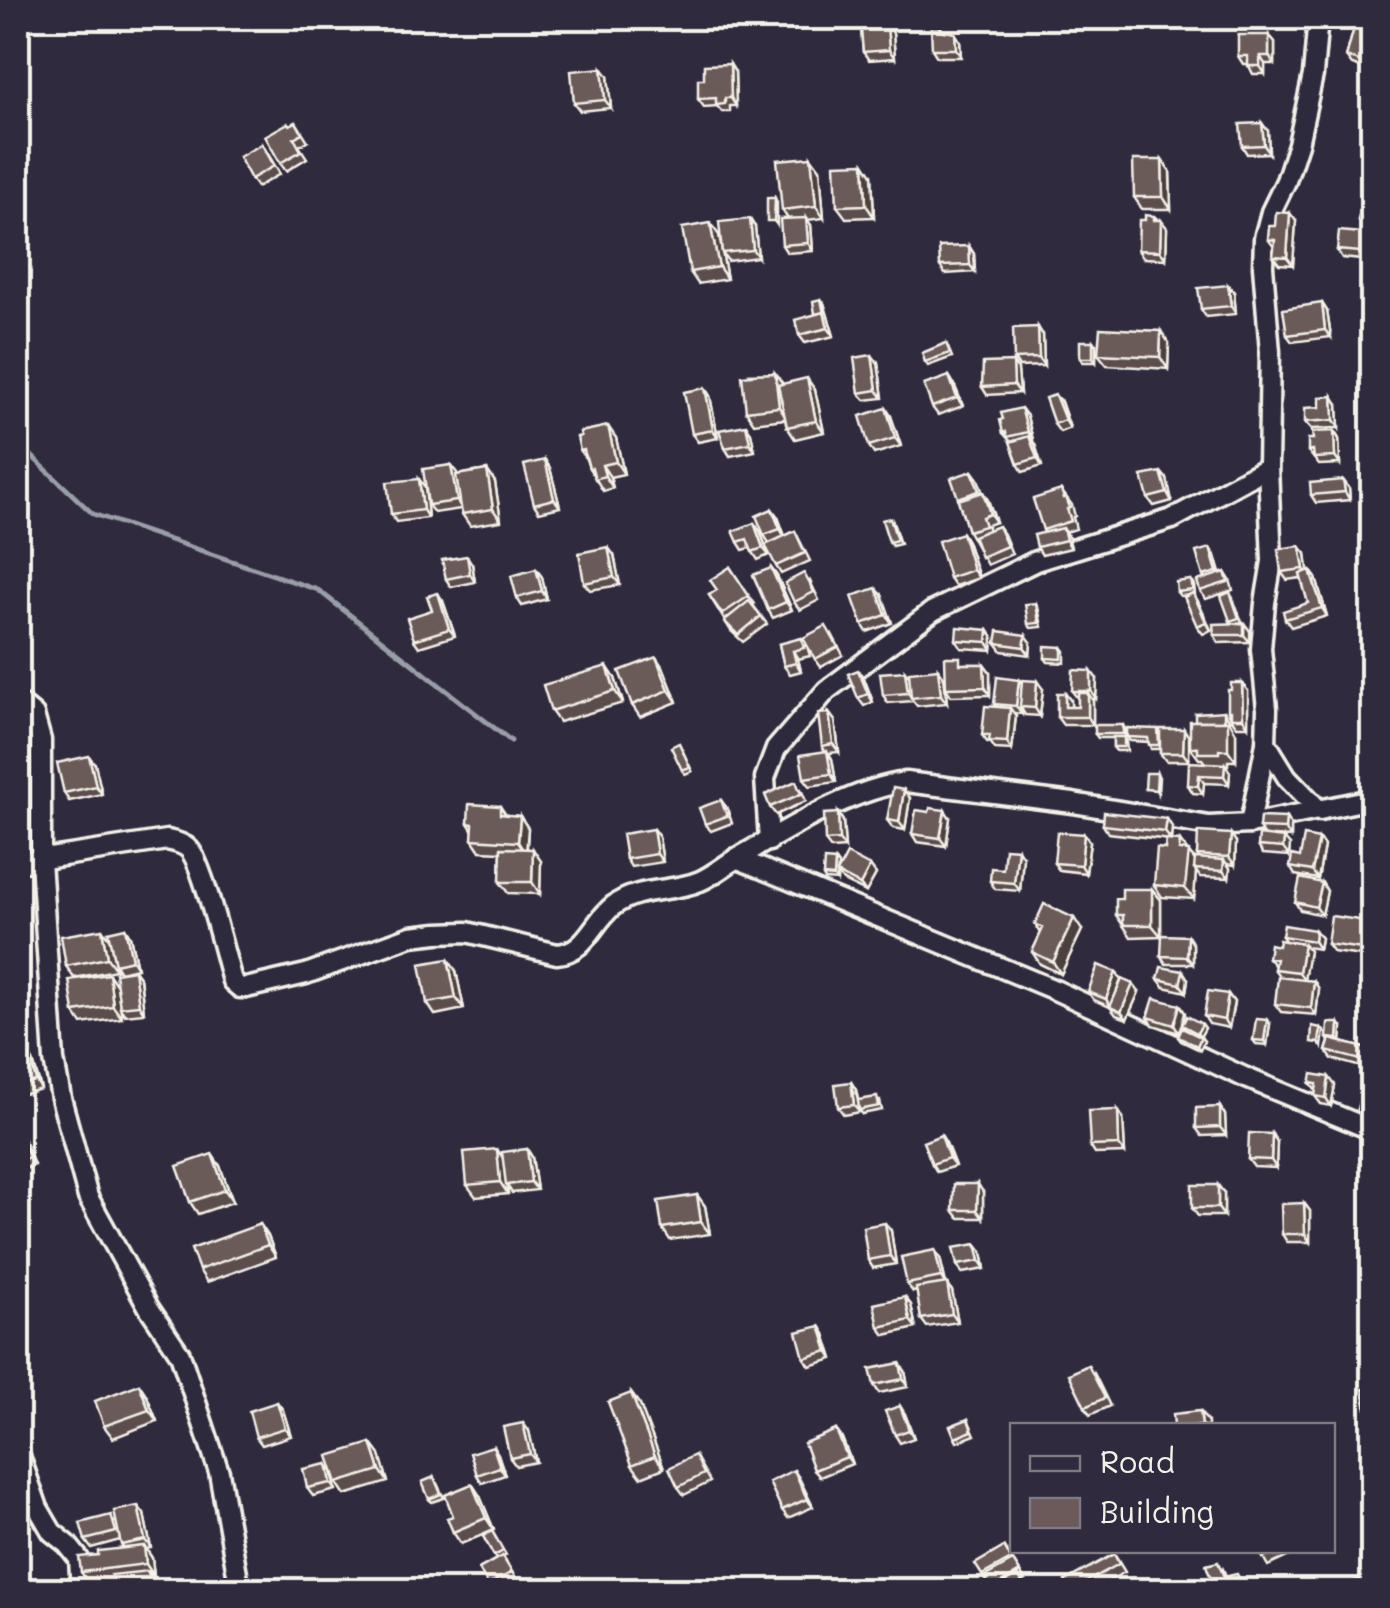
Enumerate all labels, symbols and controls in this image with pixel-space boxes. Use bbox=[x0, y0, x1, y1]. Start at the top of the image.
legend bbox=[1010, 1423, 1335, 1553]
text: Road bbox=[1100, 1441, 1175, 1481]
text: Building bbox=[1100, 1491, 1214, 1531]

